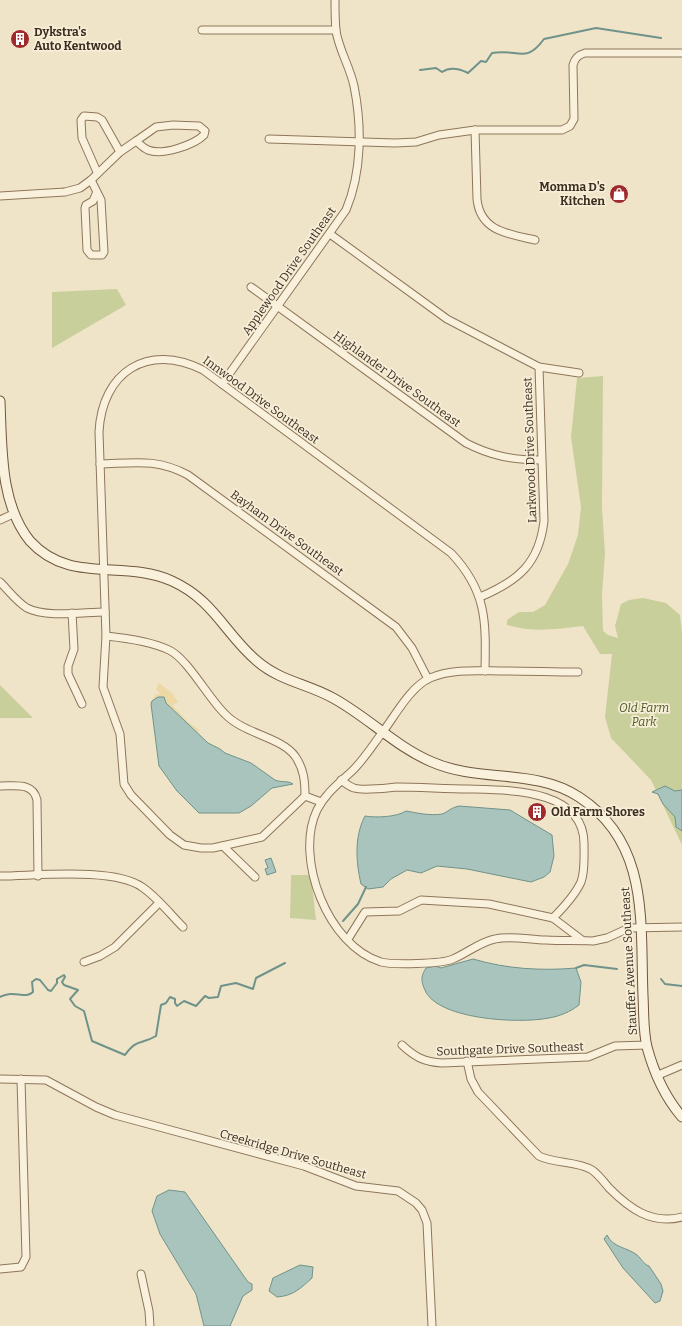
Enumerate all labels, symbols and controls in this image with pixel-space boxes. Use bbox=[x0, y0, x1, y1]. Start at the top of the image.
place label: Dykstra's Auto Kentwood bbox=[34, 25, 122, 53]
building icon: Dykstra's Auto Kentwood bbox=[9, 28, 31, 50]
place label: Momma D's Kitchen bbox=[539, 180, 605, 208]
shop icon: Momma D's Kitchen bbox=[608, 183, 630, 205]
street label: Applewood Drive Southeast bbox=[239, 204, 339, 338]
street label: Highlander Drive Southeast bbox=[330, 328, 464, 430]
street label: Innwood Drive Southeast bbox=[200, 353, 322, 447]
street label: Larkwood Drive Southeast bbox=[520, 376, 540, 523]
street label: Bayham Drive Southeast bbox=[228, 487, 347, 579]
park label: Old Farm Park bbox=[619, 701, 669, 729]
building icon: Old Farm Shores bbox=[526, 801, 548, 823]
place label: Old Farm Shores bbox=[551, 805, 645, 819]
street label: Stauffer Avenue Southeast bbox=[618, 886, 640, 1035]
street label: Southgate Drive Southeast bbox=[436, 1039, 585, 1059]
street label: Creekridge Drive Southeast bbox=[218, 1126, 368, 1182]

